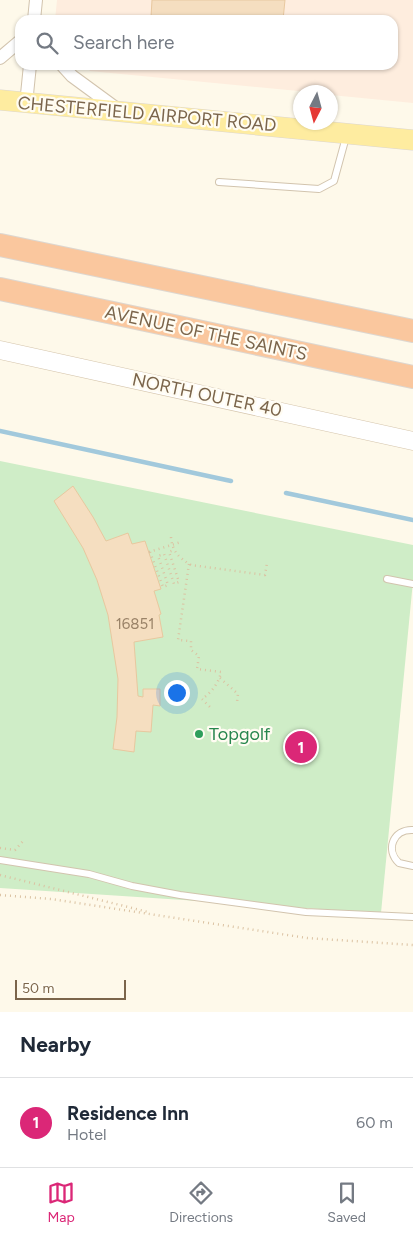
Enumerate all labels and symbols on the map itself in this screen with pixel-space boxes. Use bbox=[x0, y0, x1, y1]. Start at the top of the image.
north arrow bbox=[293, 85, 338, 130]
street label: CHESTERFIELD AIRPORT ROAD bbox=[17, 92, 277, 136]
street label: AVENUE OF THE SAINTS bbox=[103, 301, 309, 365]
street label: NORTH OUTER 40 bbox=[130, 368, 284, 422]
house number: 16851 bbox=[116, 615, 154, 633]
your location bbox=[164, 680, 190, 706]
place label: Topgolf bbox=[209, 723, 271, 745]
marker: Topgolf bbox=[193, 728, 205, 740]
pin: 1 bbox=[285, 728, 317, 766]
scale bar bbox=[15, 977, 126, 1000]

